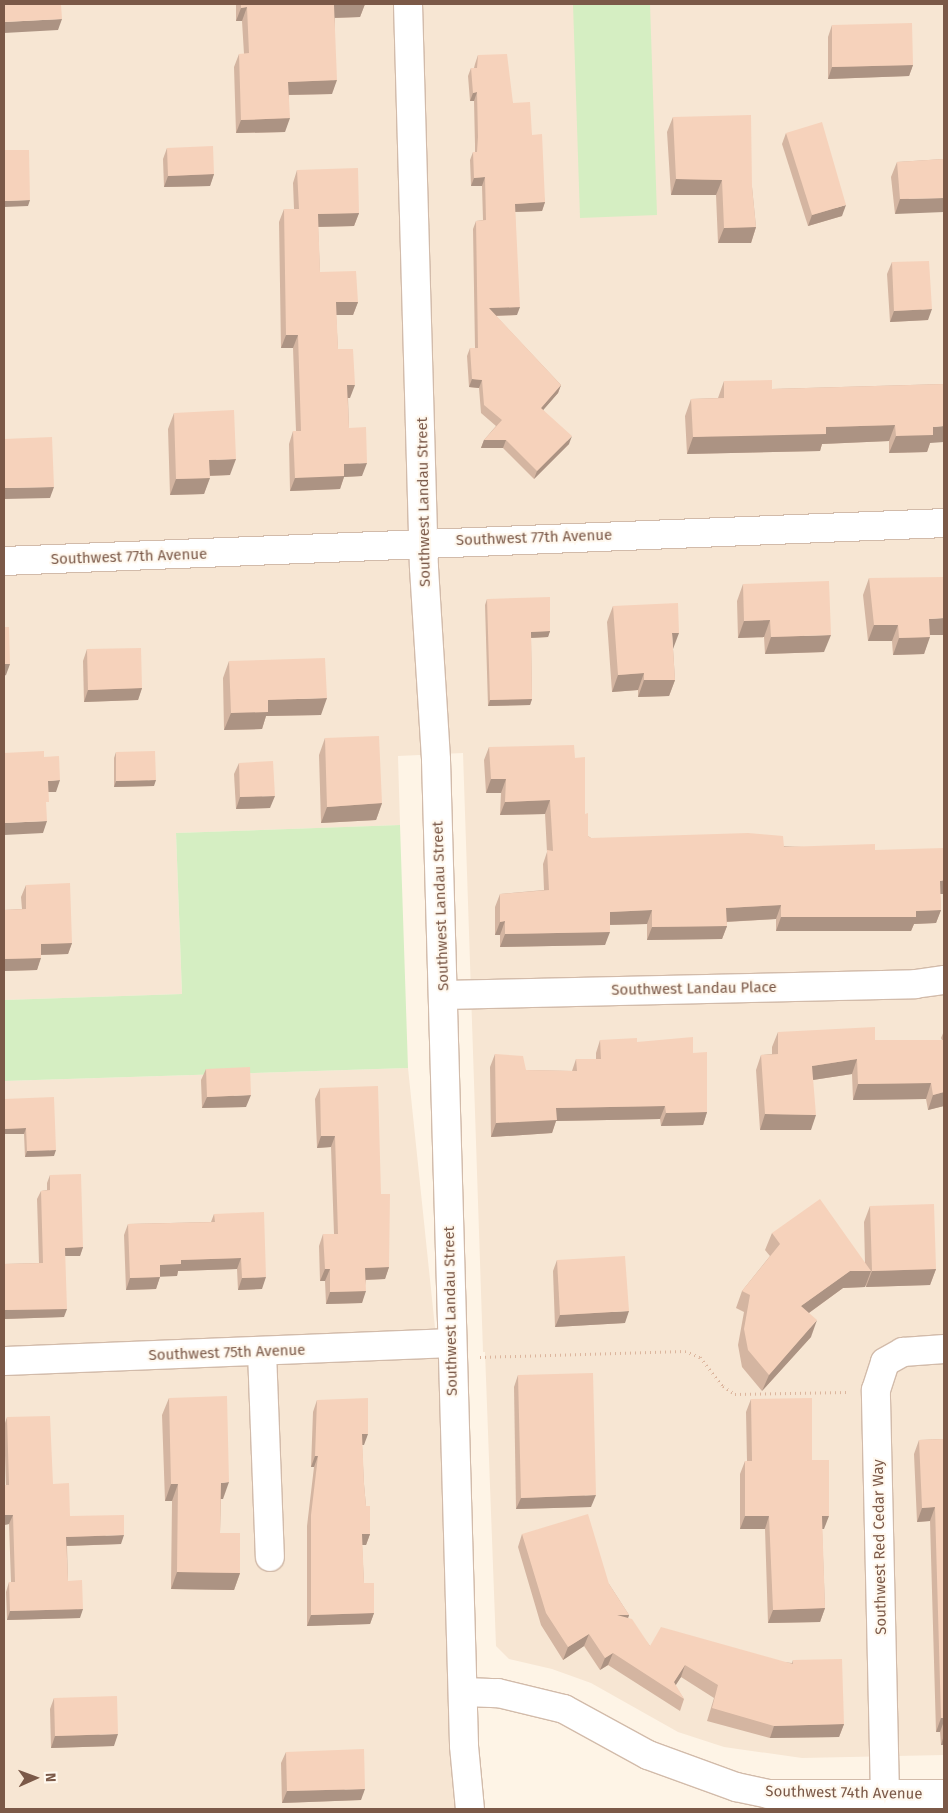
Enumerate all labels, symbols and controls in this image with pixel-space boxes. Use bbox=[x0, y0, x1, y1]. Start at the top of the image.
street label: Southwest Landau Street bbox=[414, 417, 434, 587]
street label: Southwest 77th Avenue bbox=[455, 526, 613, 550]
street label: Southwest 77th Avenue bbox=[50, 545, 208, 569]
street label: Southwest Landau Street bbox=[429, 821, 453, 991]
street label: Southwest Landau Place bbox=[611, 979, 777, 999]
street label: Southwest Landau Street bbox=[441, 1226, 461, 1396]
street label: Southwest 75th Avenue bbox=[148, 1341, 306, 1365]
street label: Southwest Red Cedar Way bbox=[869, 1459, 891, 1635]
north arrow bbox=[10, 1753, 60, 1803]
text: N bbox=[42, 1773, 59, 1782]
street label: Southwest 74th Avenue bbox=[765, 1783, 923, 1803]

